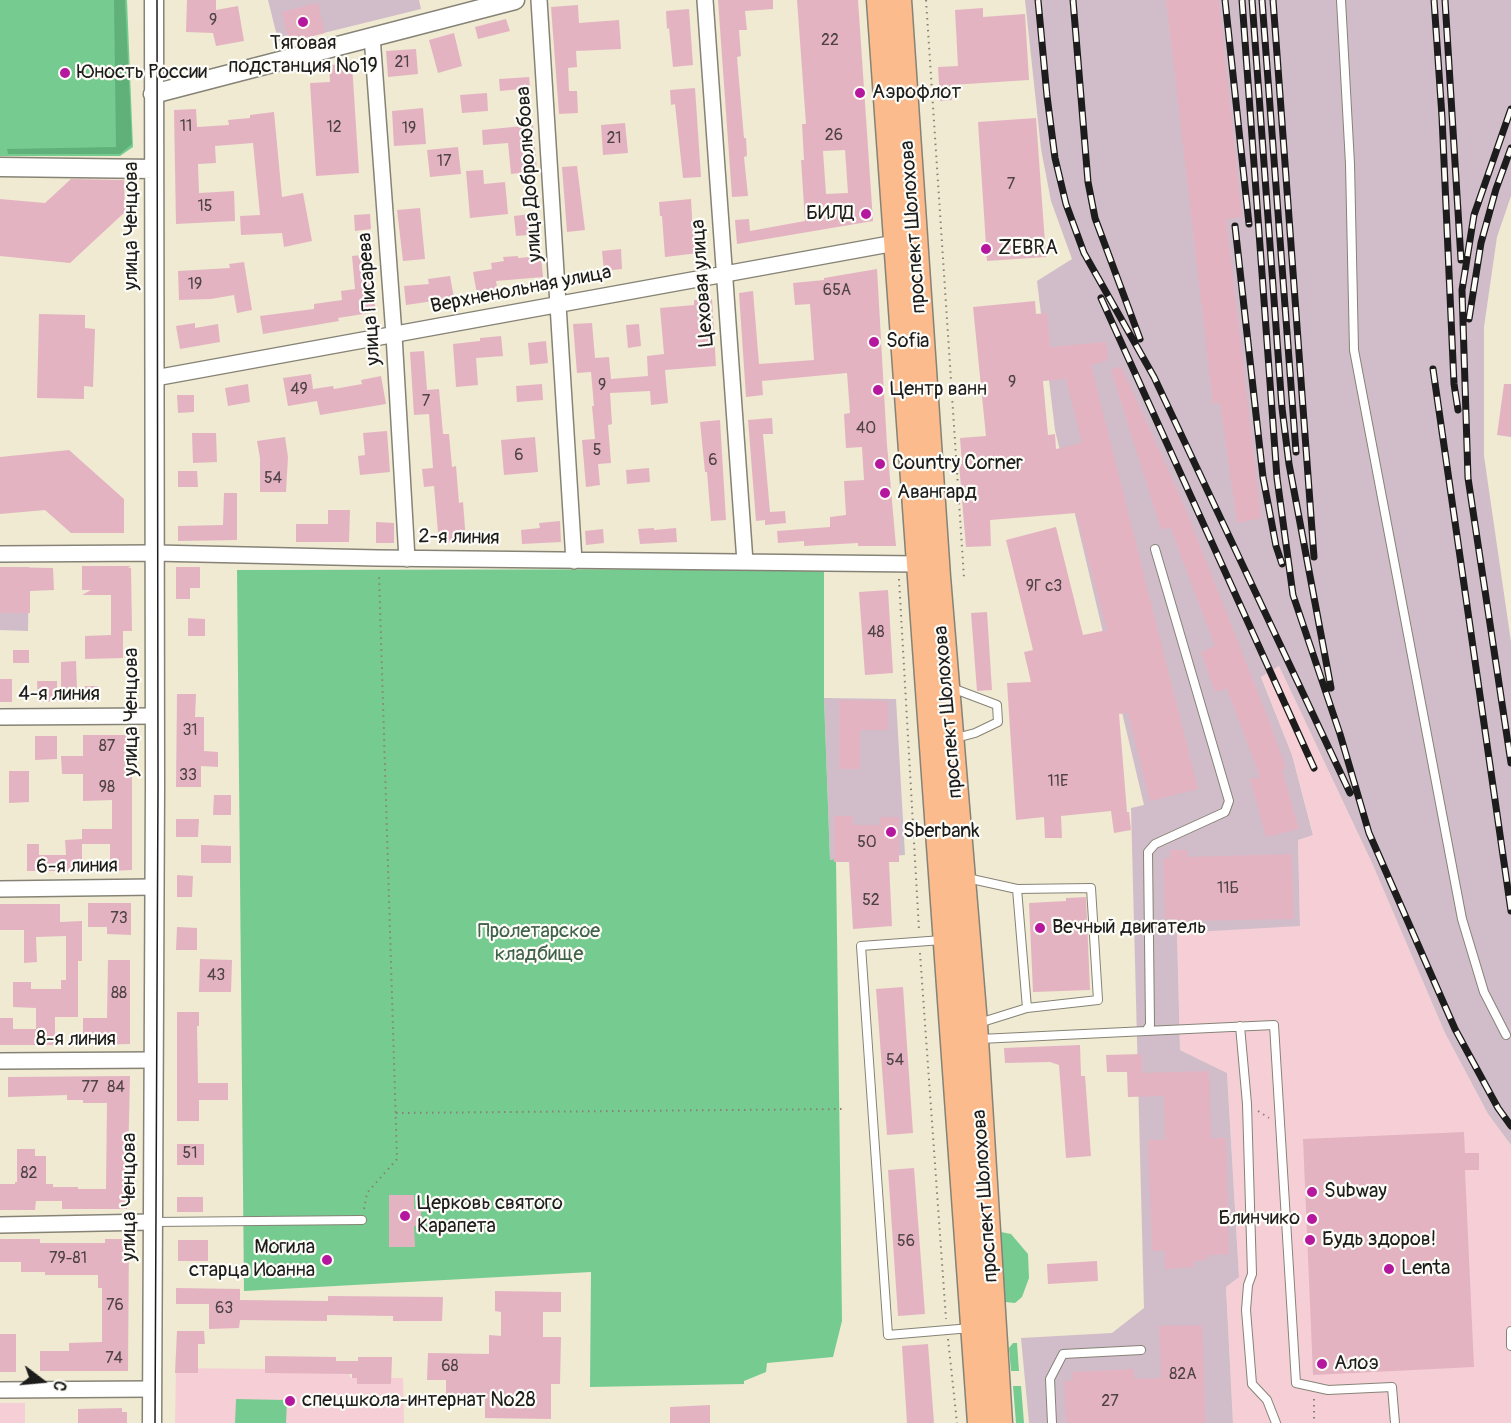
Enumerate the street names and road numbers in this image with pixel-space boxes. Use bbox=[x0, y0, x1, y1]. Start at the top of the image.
street label: улица Добролюбова bbox=[512, 85, 548, 263]
street label: проспект Шолохова bbox=[896, 140, 932, 314]
street label: улица Ченцова bbox=[120, 162, 144, 290]
street label: Цеховая улица bbox=[687, 219, 719, 347]
street label: улица Писарева bbox=[353, 232, 387, 366]
street label: Верхненольная улица bbox=[429, 261, 613, 319]
street label: 2-я линия bbox=[418, 525, 500, 551]
street label: проспект Шолохова bbox=[929, 625, 969, 799]
street label: улица Ченцова bbox=[120, 648, 144, 776]
street label: 4-я линия bbox=[18, 683, 100, 707]
street label: 6-я линия bbox=[36, 854, 118, 880]
street label: 8-я линия bbox=[36, 1028, 116, 1052]
street label: проспект Шолохова bbox=[968, 1109, 1004, 1283]
street label: улица Ченцова bbox=[118, 1133, 142, 1261]

